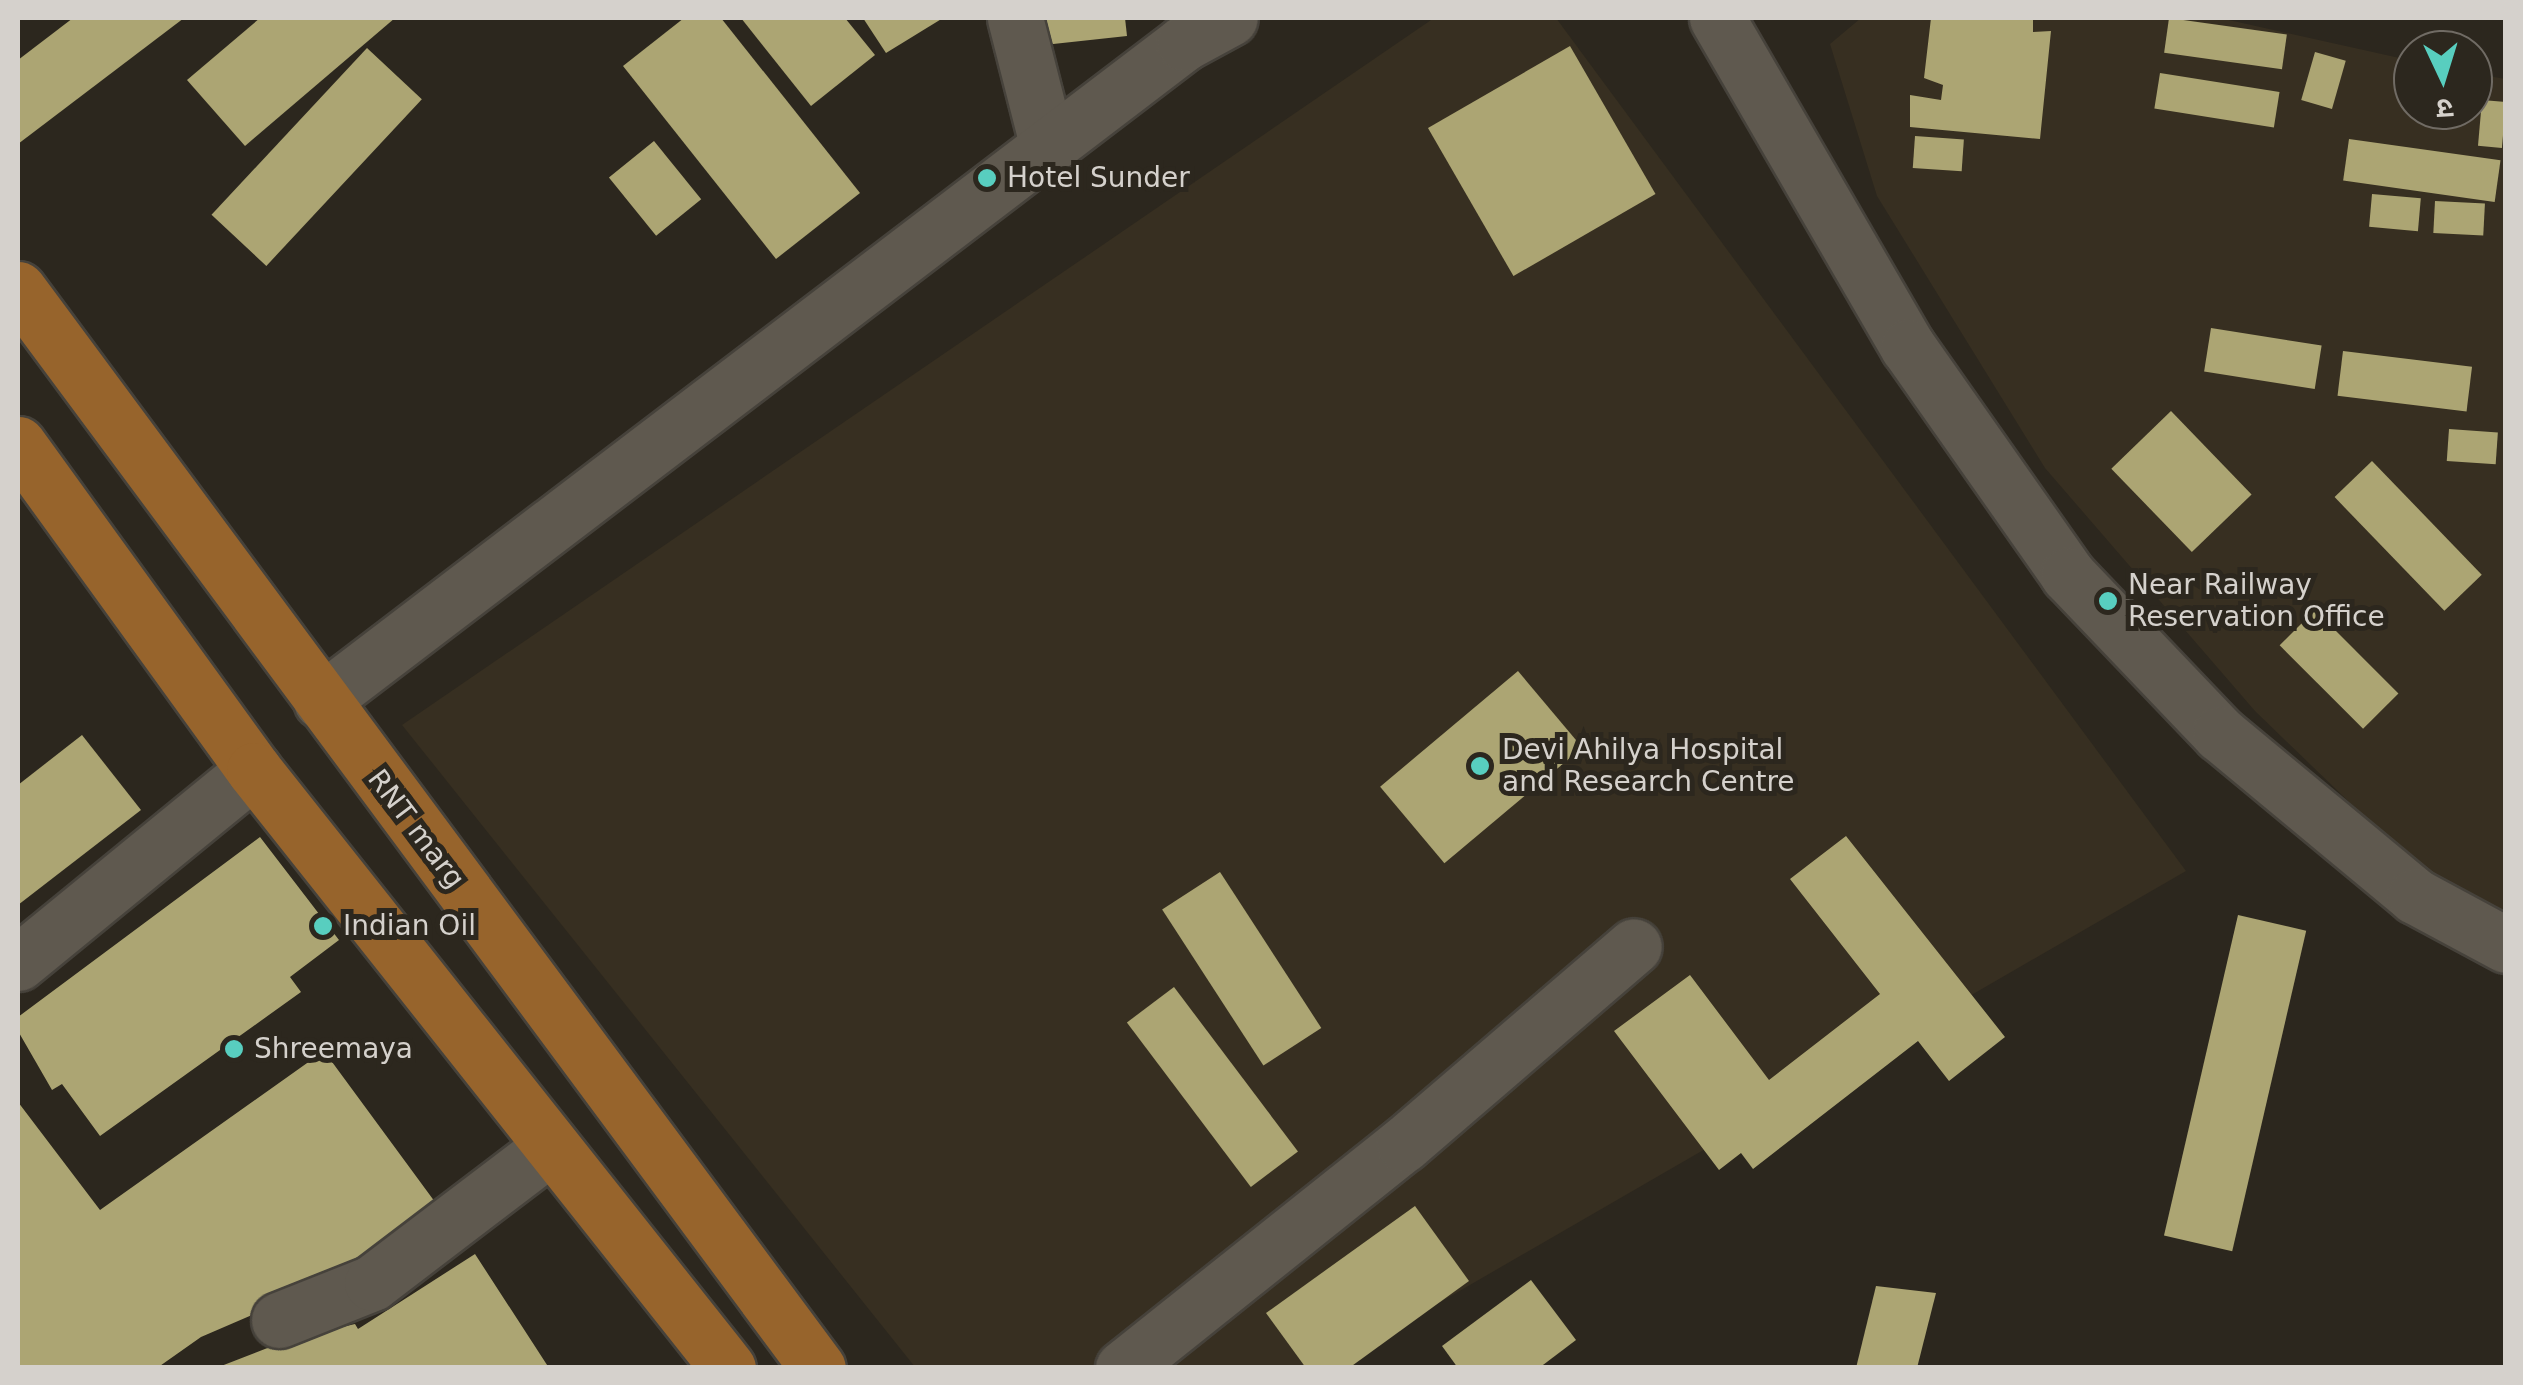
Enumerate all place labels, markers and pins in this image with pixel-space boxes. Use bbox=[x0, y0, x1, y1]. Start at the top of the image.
place label: Hotel Sunder bbox=[1007, 161, 1190, 195]
marker: Hotel Sunder bbox=[976, 167, 998, 189]
place label: Near Railway Reservation Office bbox=[2128, 568, 2385, 634]
marker: Near Railway Reservation Office bbox=[2097, 590, 2119, 612]
place label: Devi Ahilya Hospital and Research Centre bbox=[1502, 733, 1795, 799]
marker: Devi Ahilya Hospital and Research Centre bbox=[1467, 753, 1493, 779]
place label: Indian Oil bbox=[343, 909, 476, 943]
marker: Indian Oil bbox=[312, 915, 334, 937]
place label: Shreemaya bbox=[254, 1032, 413, 1066]
marker: Shreemaya bbox=[223, 1038, 245, 1060]

